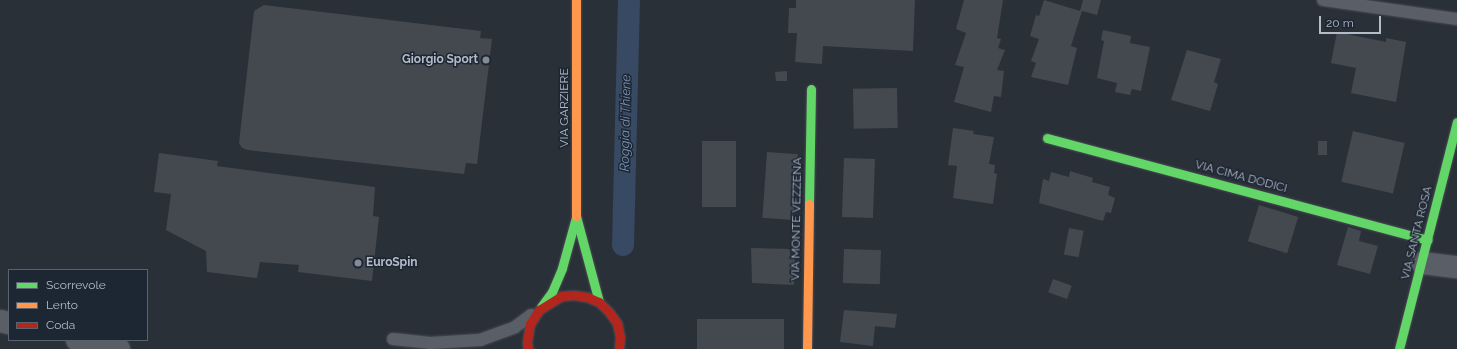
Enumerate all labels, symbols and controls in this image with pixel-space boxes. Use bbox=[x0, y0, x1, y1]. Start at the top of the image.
scale bar bbox=[1321, 8, 1383, 34]
text: 20 m bbox=[1326, 16, 1354, 30]
place label: Giorgio Sport bbox=[402, 53, 478, 67]
marker: Giorgio Sport bbox=[481, 55, 491, 65]
street label: VIA GARZIERE bbox=[558, 68, 572, 148]
water label: Roggia di Thiene bbox=[617, 74, 635, 172]
street label: VIA MONTE VEZZENA bbox=[789, 157, 805, 281]
street label: VIA CIMA DODICI bbox=[1193, 158, 1289, 196]
street label: VIA SANTA ROSA bbox=[1398, 184, 1436, 282]
place label: EuroSpin bbox=[366, 256, 418, 270]
marker: EuroSpin bbox=[353, 258, 363, 268]
legend bbox=[8, 269, 148, 341]
text: Scorrevole bbox=[46, 278, 106, 292]
text: Lento bbox=[46, 298, 78, 312]
text: Coda bbox=[46, 318, 75, 332]

